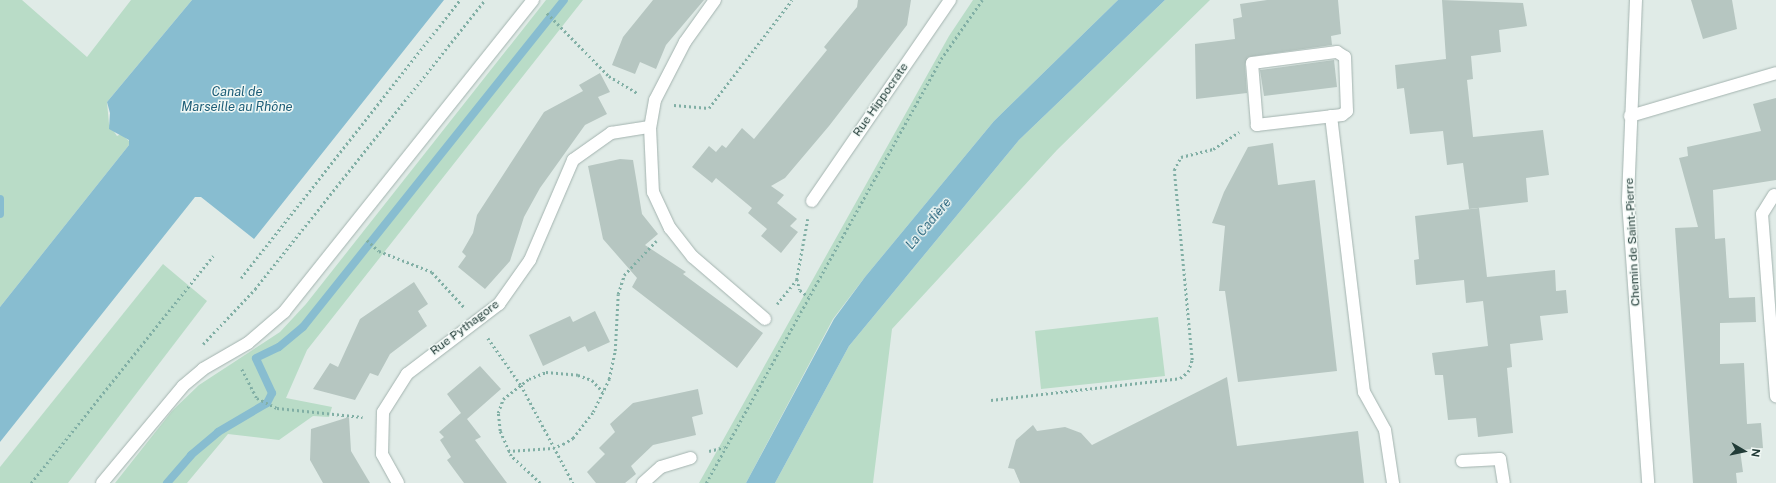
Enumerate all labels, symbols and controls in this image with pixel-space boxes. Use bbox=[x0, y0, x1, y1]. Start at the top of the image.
street label: Rue Hippocrate bbox=[850, 60, 912, 140]
water label: Canal de Marseille au Rhône bbox=[181, 85, 293, 116]
street label: Chemin de Saint-Pierre bbox=[1622, 177, 1644, 307]
water label: La Cadière bbox=[903, 195, 955, 253]
street label: Rue Pythagore bbox=[428, 297, 502, 359]
north arrow bbox=[1724, 431, 1764, 471]
text: N bbox=[1749, 448, 1762, 458]

